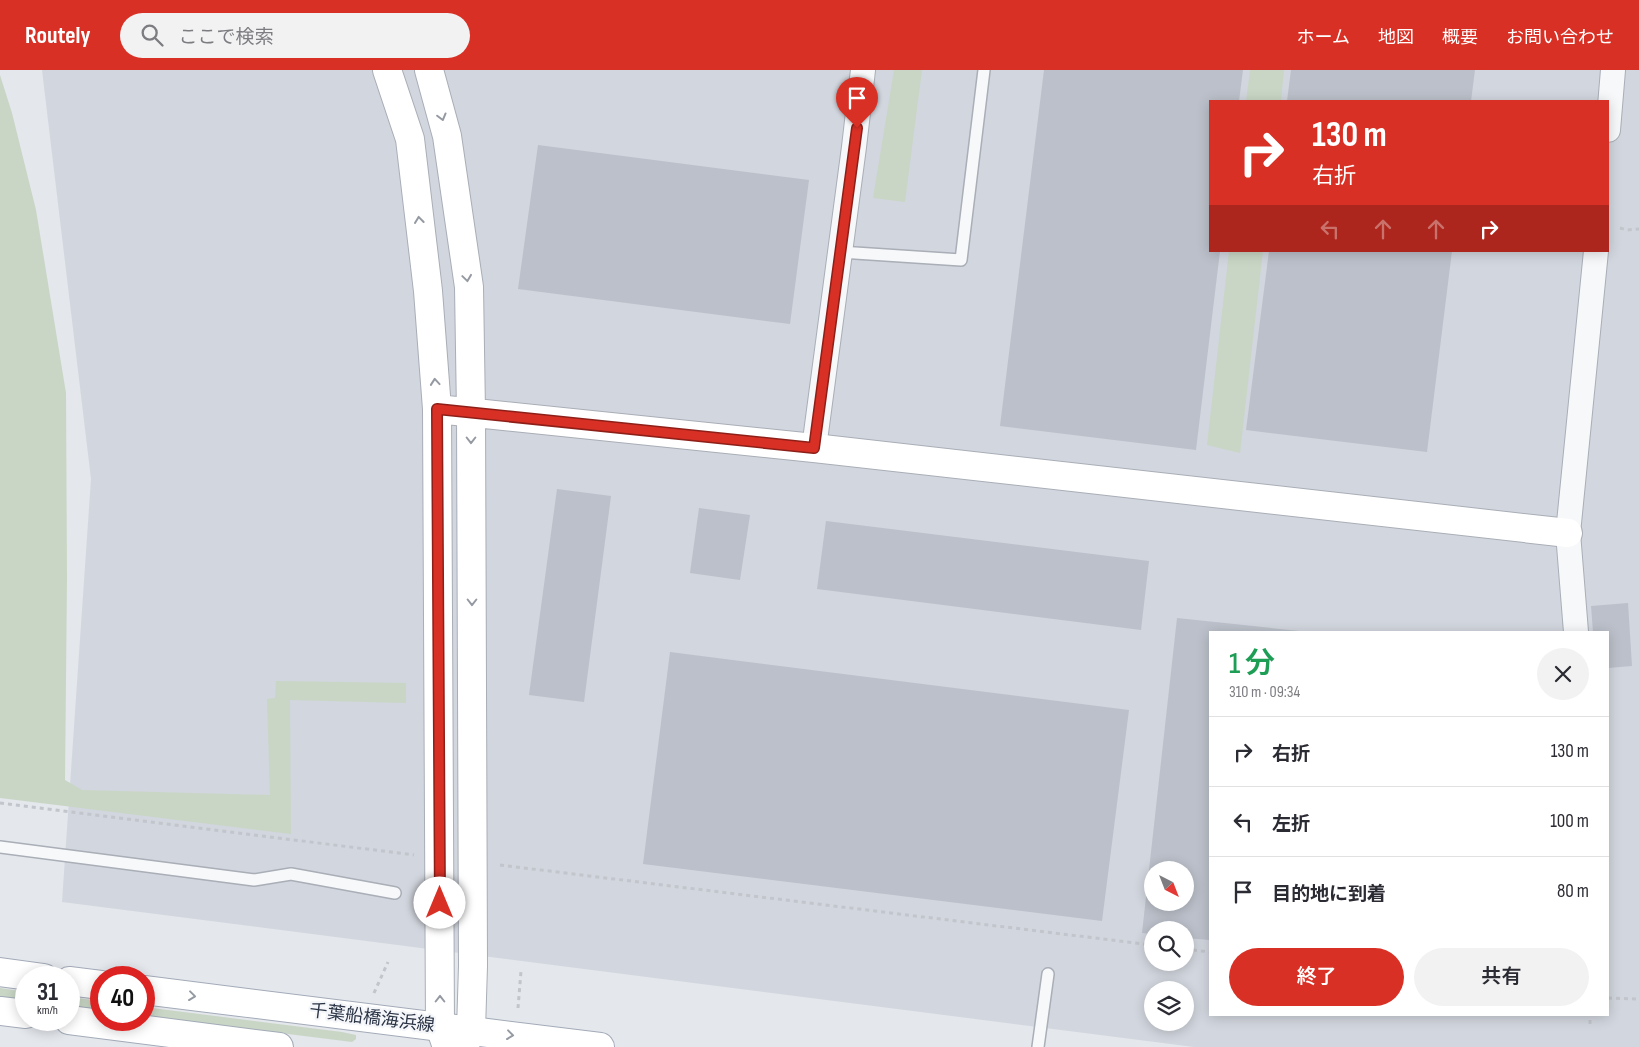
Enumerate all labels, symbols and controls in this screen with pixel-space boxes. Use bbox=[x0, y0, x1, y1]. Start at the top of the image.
search box bbox=[120, 13, 470, 58]
text: Routely bbox=[25, 21, 90, 50]
icon: search bbox=[138, 21, 166, 49]
text: ここで検索 bbox=[178, 26, 273, 49]
text: ホーム bbox=[1297, 27, 1350, 48]
text: 地図 bbox=[1378, 27, 1414, 48]
text: 概要 bbox=[1442, 27, 1478, 48]
text: お問い合わせ bbox=[1506, 27, 1614, 48]
pin bbox=[836, 77, 878, 128]
icon: arrive bbox=[843, 84, 871, 112]
one-way arrow bbox=[436, 113, 446, 121]
text: 130 m bbox=[1312, 114, 1387, 157]
icon: right bbox=[1229, 120, 1294, 185]
text: 右折 bbox=[1312, 163, 1356, 190]
icon: left bbox=[1316, 215, 1344, 243]
icon: ahead bbox=[1369, 215, 1397, 243]
icon: ahead bbox=[1422, 215, 1450, 243]
icon: right bbox=[1475, 215, 1503, 243]
one-way arrow bbox=[414, 216, 425, 224]
one-way arrow bbox=[462, 273, 472, 282]
one-way arrow bbox=[430, 378, 441, 386]
one-way arrow bbox=[466, 436, 476, 444]
one-way arrow bbox=[467, 599, 477, 607]
text: 1 分 bbox=[1229, 646, 1275, 682]
button: close bbox=[1537, 648, 1589, 700]
text: 310 m · 09:34 bbox=[1229, 683, 1300, 702]
icon: right bbox=[1229, 738, 1257, 766]
text: 130 m bbox=[1551, 740, 1589, 763]
text: 右折 bbox=[1272, 743, 1310, 766]
icon: left bbox=[1229, 808, 1257, 836]
text: 100 m bbox=[1550, 810, 1589, 833]
text: 左折 bbox=[1272, 813, 1310, 836]
north arrow bbox=[1144, 861, 1194, 911]
map controls bbox=[1144, 861, 1194, 1031]
position arrow bbox=[413, 876, 465, 928]
icon: arrive bbox=[1229, 878, 1257, 906]
text: 80 m bbox=[1557, 880, 1589, 903]
text: 目的地に到着 bbox=[1272, 883, 1386, 906]
button: search bbox=[1144, 921, 1194, 971]
button: 終了 bbox=[1229, 948, 1404, 1006]
button: 共有 bbox=[1414, 948, 1589, 1006]
speed limit sign: 40 bbox=[90, 966, 155, 1031]
text: 31 bbox=[37, 977, 58, 1008]
button: layers bbox=[1144, 981, 1194, 1031]
one-way arrow bbox=[188, 990, 196, 1001]
one-way arrow bbox=[435, 995, 445, 1003]
street label: 千葉船橋海浜線 bbox=[308, 1000, 436, 1036]
text: km/h bbox=[37, 1003, 58, 1018]
one-way arrow bbox=[506, 1029, 514, 1040]

